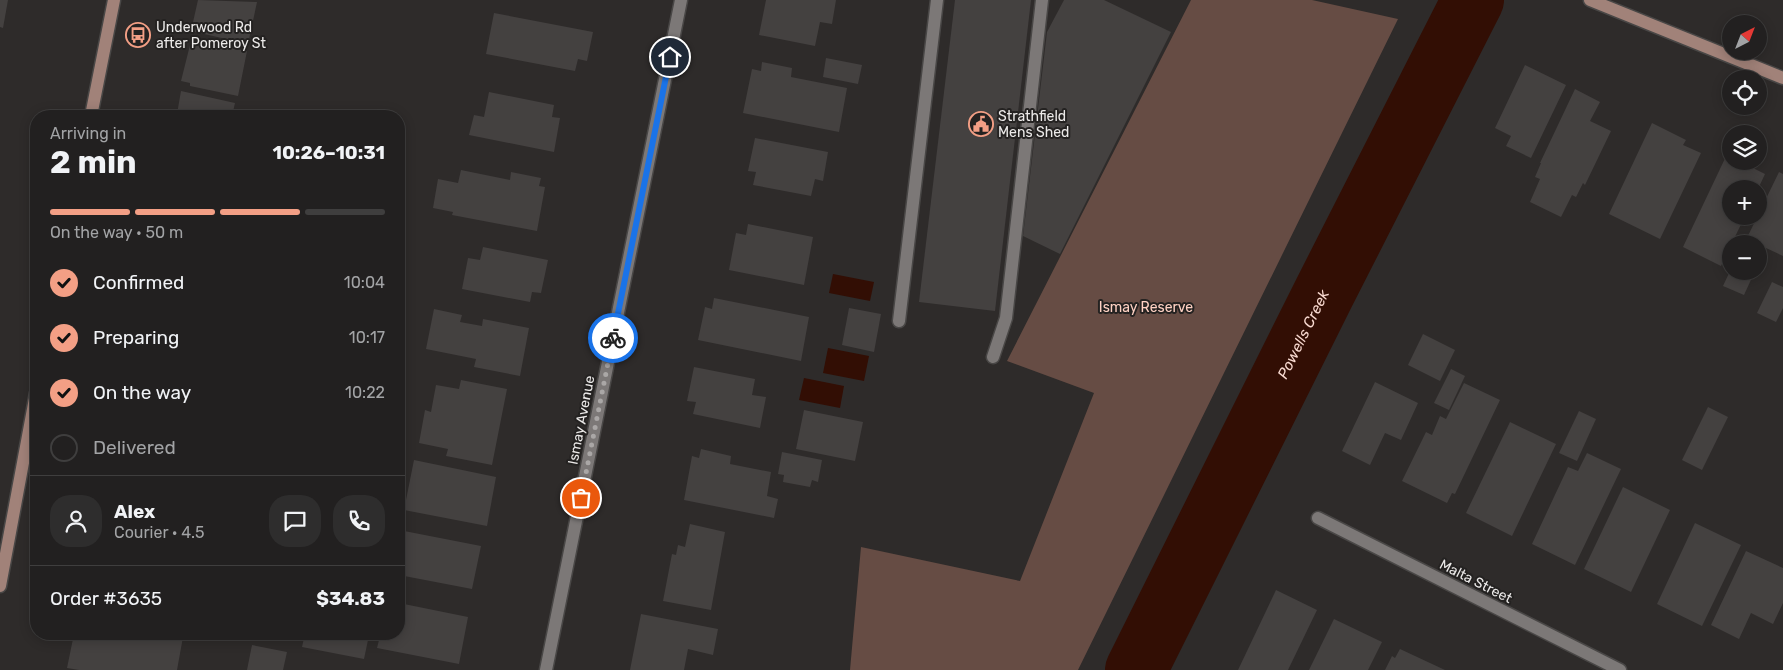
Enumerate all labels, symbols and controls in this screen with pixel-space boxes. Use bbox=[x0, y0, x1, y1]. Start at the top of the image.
north arrow bbox=[1722, 15, 1768, 60]
map controls bbox=[1722, 15, 1767, 280]
place label: Underwood Rd after Pomeroy St bbox=[156, 19, 266, 52]
bus stop icon: Underwood Rd after Pomeroy St bbox=[125, 22, 151, 48]
pin bbox=[649, 36, 691, 78]
icon: home bbox=[656, 43, 684, 71]
button: locate bbox=[1722, 70, 1767, 115]
place label: Strathfield Mens Shed bbox=[998, 108, 1069, 141]
public building icon: Strathfield Mens Shed bbox=[968, 111, 994, 137]
text: Arriving in bbox=[50, 124, 126, 143]
button: layers bbox=[1722, 125, 1767, 170]
text: 10:26–10:31 bbox=[272, 141, 385, 164]
text: 2 min bbox=[50, 143, 137, 181]
button: + bbox=[1722, 180, 1767, 225]
text: On the way · 50 m bbox=[50, 223, 183, 242]
button: − bbox=[1722, 235, 1767, 280]
icon: check bbox=[50, 269, 78, 297]
text: Confirmed bbox=[93, 271, 184, 294]
text: 10:04 bbox=[344, 273, 385, 292]
water label: Powells Creek bbox=[1274, 287, 1333, 382]
park label: Ismay Reserve bbox=[1099, 299, 1193, 316]
courier bbox=[588, 313, 638, 363]
icon: check bbox=[50, 324, 78, 352]
icon: bike bbox=[599, 324, 627, 352]
text: Preparing bbox=[93, 326, 179, 349]
text: 10:17 bbox=[349, 328, 385, 347]
street label: Ismay Avenue bbox=[565, 374, 598, 466]
icon: check bbox=[50, 379, 78, 407]
text: On the way bbox=[93, 381, 191, 404]
text: 10:22 bbox=[345, 383, 385, 402]
text: Delivered bbox=[93, 436, 176, 459]
pin bbox=[560, 477, 602, 519]
icon: bag bbox=[567, 484, 595, 512]
button: person bbox=[50, 495, 102, 547]
button: chat bbox=[269, 495, 321, 547]
button: phone bbox=[333, 495, 385, 547]
text: Alex bbox=[114, 500, 155, 523]
text: Courier · 4.5 bbox=[114, 523, 204, 542]
street label: Malta Street bbox=[1437, 556, 1515, 607]
text: Order #3635 bbox=[50, 587, 162, 610]
text: $34.83 bbox=[316, 587, 385, 610]

